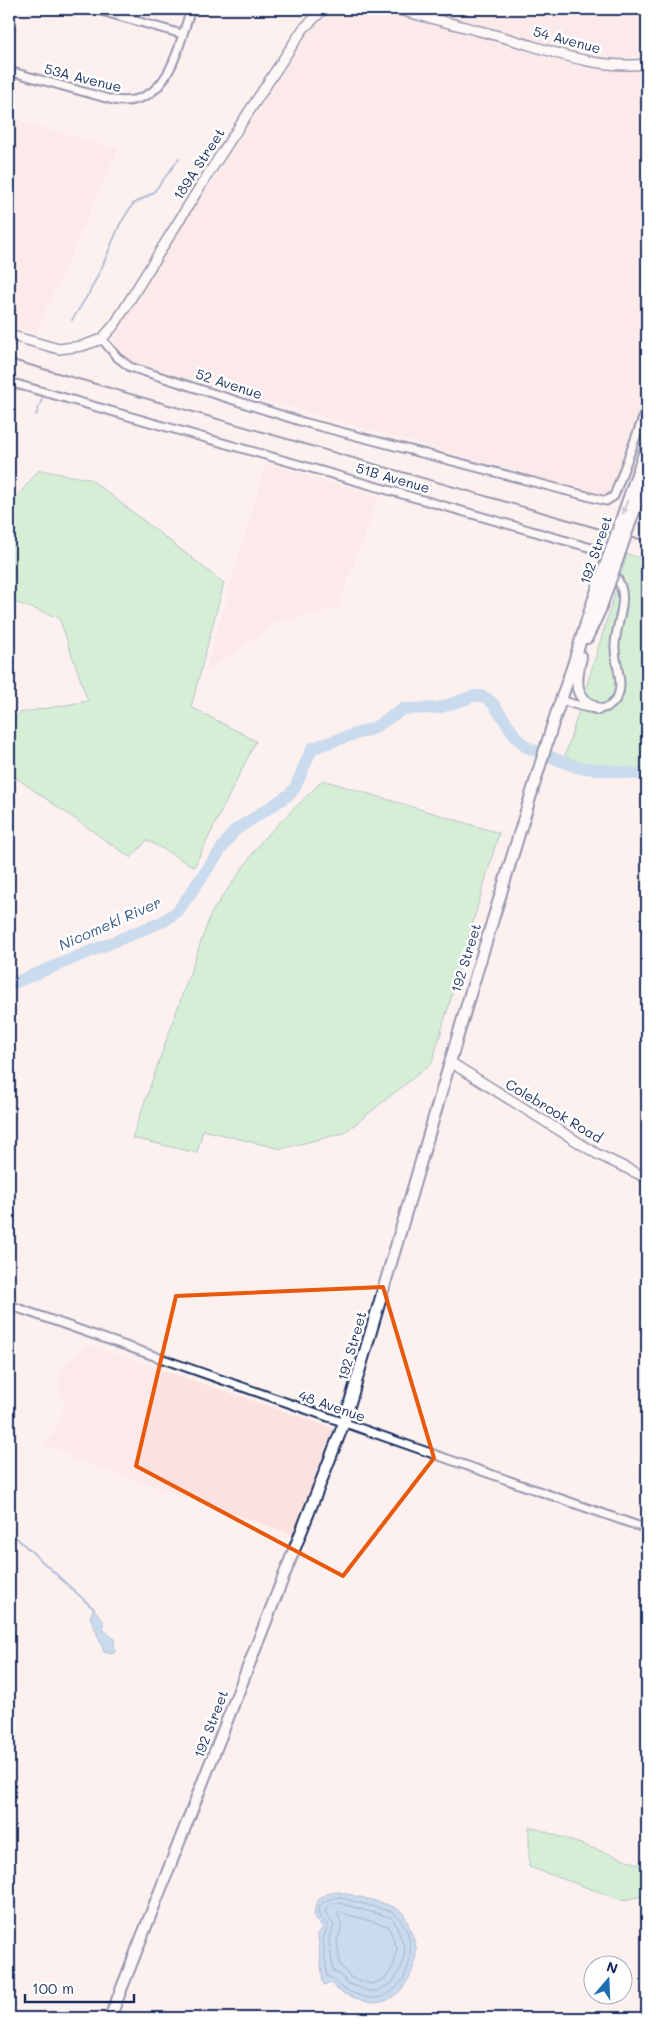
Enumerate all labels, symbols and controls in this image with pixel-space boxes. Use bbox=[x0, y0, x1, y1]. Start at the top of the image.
street label: 54 Avenue bbox=[531, 21, 603, 58]
street label: 53A Avenue bbox=[43, 59, 124, 96]
street label: 189A Street bbox=[168, 124, 229, 203]
street label: 52 Avenue bbox=[193, 364, 265, 403]
street label: 51B Avenue bbox=[354, 458, 432, 497]
one-way arrow bbox=[621, 500, 629, 515]
street label: 192 Street bbox=[575, 513, 616, 587]
water label: Nicomekl River bbox=[55, 891, 164, 955]
street label: 192 Street bbox=[446, 921, 485, 995]
street label: Colebrook Road bbox=[502, 1074, 606, 1147]
street label: 192 Street bbox=[333, 1309, 370, 1383]
street label: 48 Avenue bbox=[296, 1385, 368, 1426]
street label: 192 Street bbox=[189, 1687, 232, 1761]
north arrow bbox=[584, 1954, 634, 2004]
text: N bbox=[604, 1957, 621, 1978]
scale bar bbox=[25, 1972, 134, 2004]
text: 100 m bbox=[32, 1978, 74, 1998]

